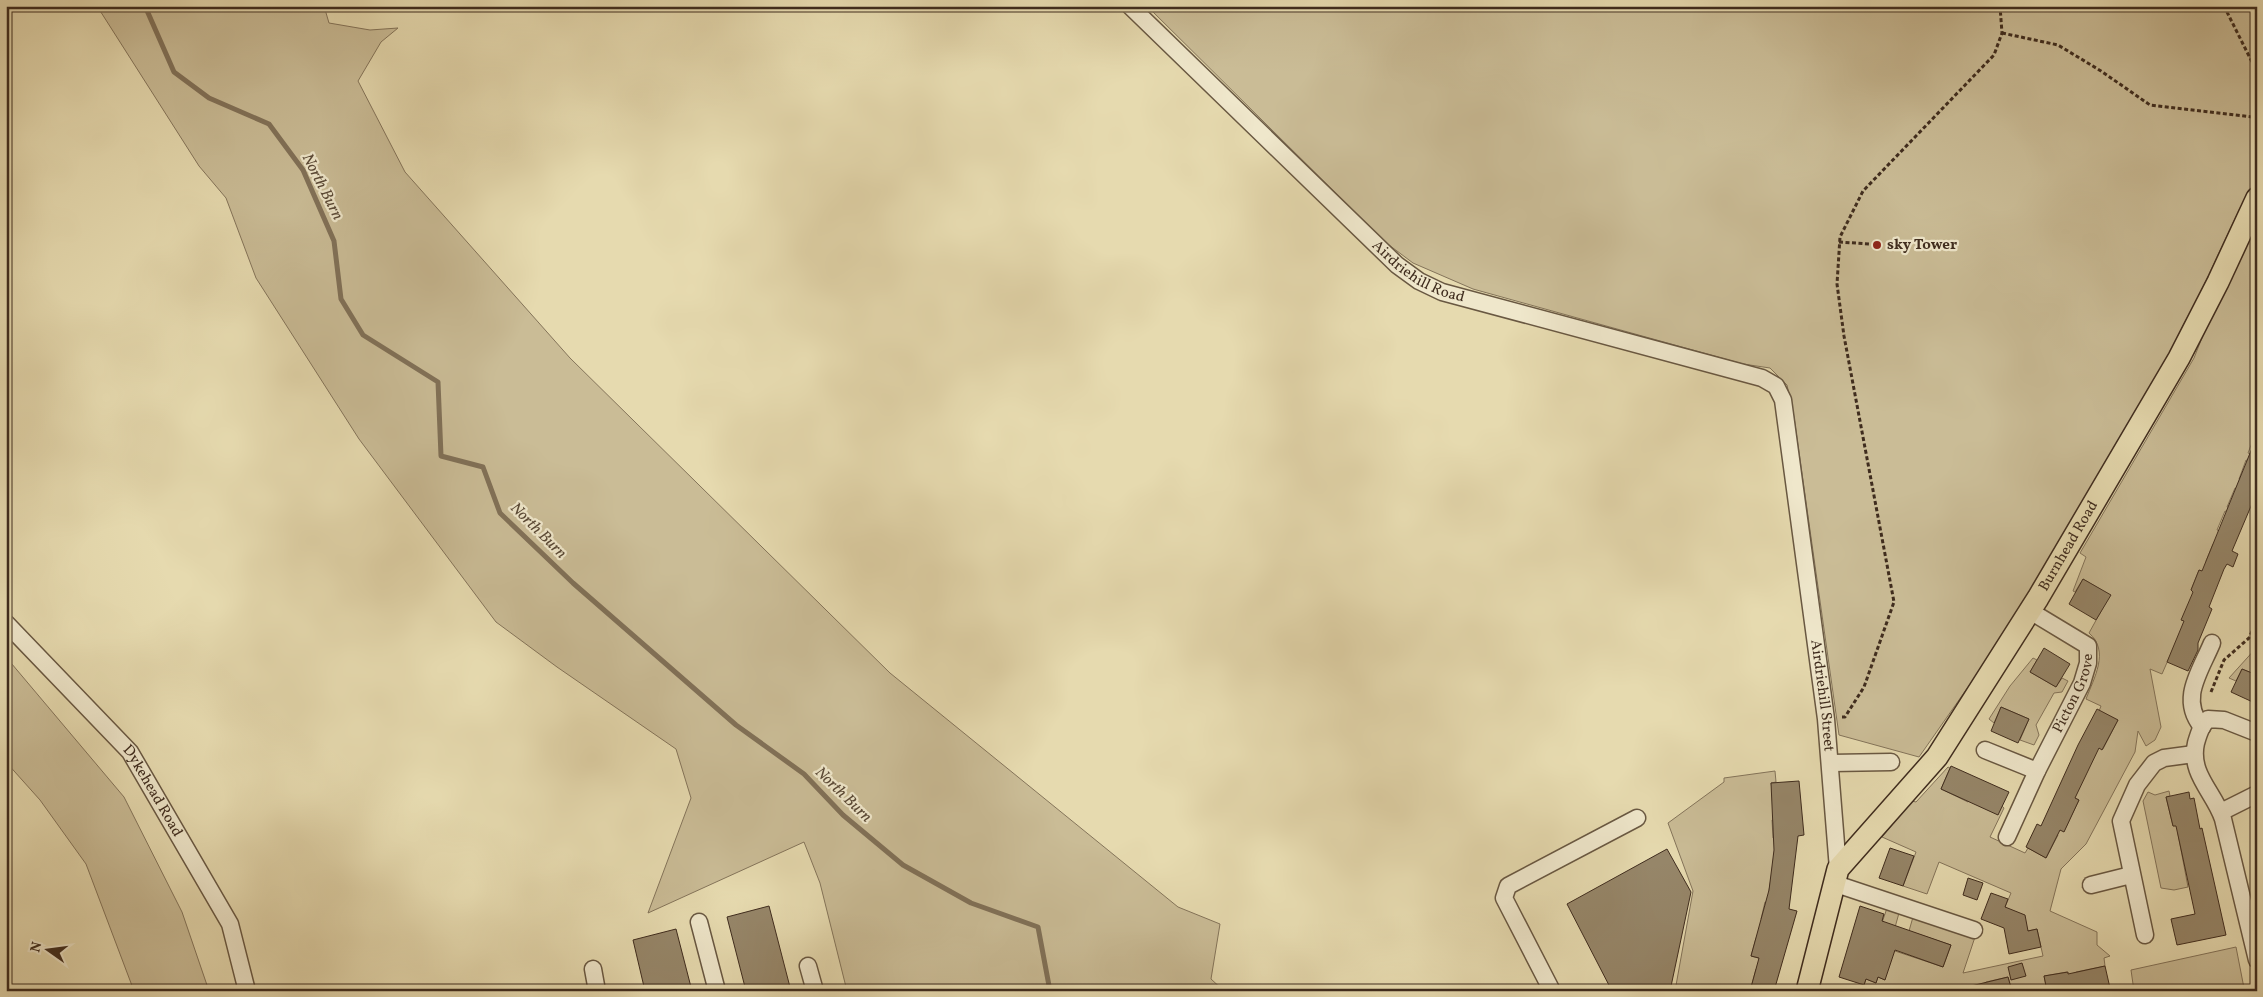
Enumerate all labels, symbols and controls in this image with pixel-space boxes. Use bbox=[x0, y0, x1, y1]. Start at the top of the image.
water label: North Burn bbox=[296, 150, 348, 224]
street label: Airdriehill Road bbox=[1367, 235, 1467, 308]
place label: sky Tower bbox=[1887, 235, 1957, 256]
marker: sky Tower bbox=[1871, 239, 1883, 251]
street label: Burnhead Road bbox=[2034, 497, 2103, 595]
water label: North Burn bbox=[505, 498, 571, 564]
street label: Airdriehill Street bbox=[1805, 638, 1839, 752]
street label: Picton Grove bbox=[2048, 654, 2099, 737]
street label: Dykehead Road bbox=[118, 740, 188, 841]
water label: North Burn bbox=[810, 762, 876, 828]
north arrow bbox=[22, 924, 72, 974]
text: N bbox=[26, 940, 47, 954]

